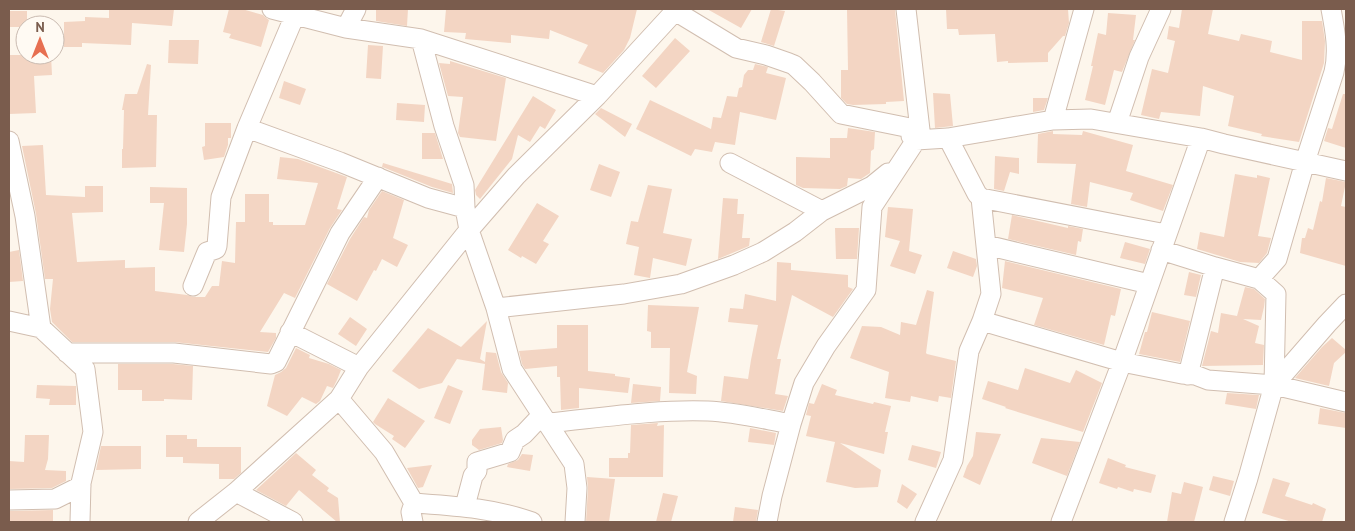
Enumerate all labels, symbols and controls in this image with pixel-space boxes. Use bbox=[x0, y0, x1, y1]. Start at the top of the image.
north arrow bbox=[15, 15, 65, 65]
text: N bbox=[35, 18, 45, 36]

